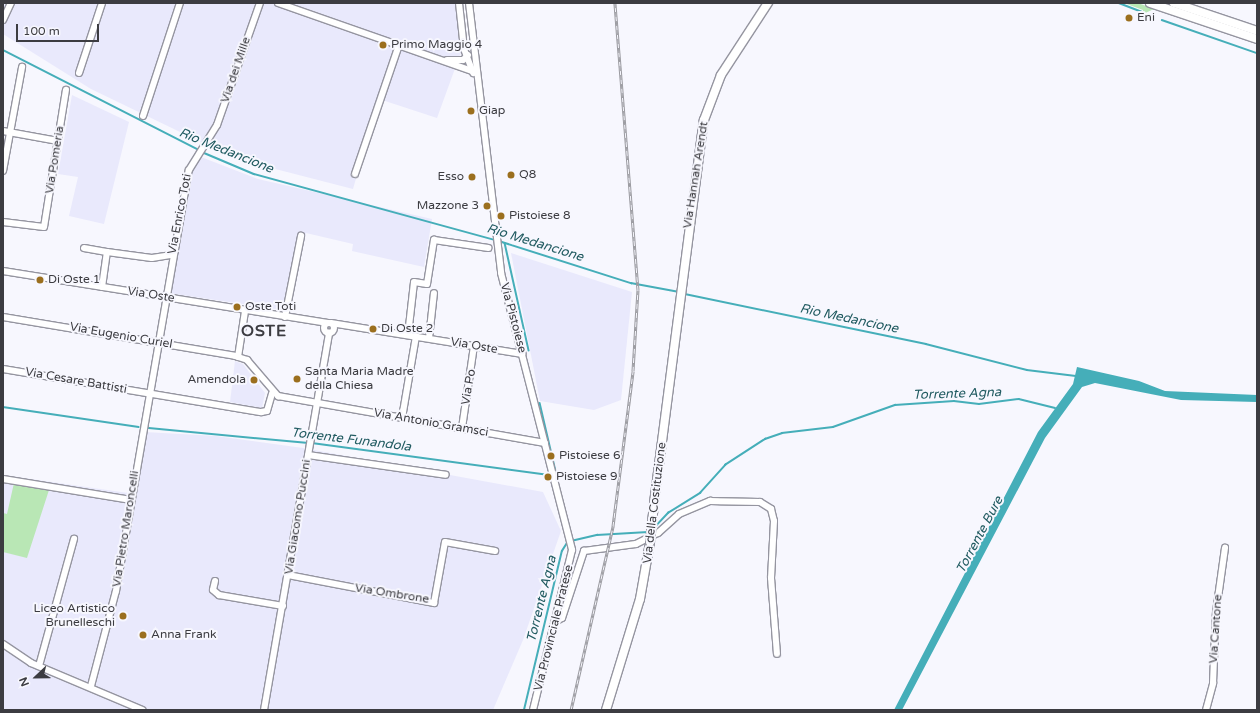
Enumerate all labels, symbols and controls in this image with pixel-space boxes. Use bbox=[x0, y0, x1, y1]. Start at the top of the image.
place label: Eni bbox=[1137, 11, 1155, 25]
marker: Eni bbox=[1124, 13, 1134, 23]
scale bar bbox=[18, 16, 101, 42]
text: 100 m bbox=[23, 24, 60, 38]
street label: Via dei Mille bbox=[218, 35, 254, 105]
place label: Primo Maggio 4 bbox=[391, 38, 482, 52]
marker: Primo Maggio 4 bbox=[378, 40, 388, 50]
place label: Giap bbox=[479, 104, 505, 118]
marker: Giap bbox=[466, 106, 476, 116]
street label: Via Hannah Arendt bbox=[680, 120, 712, 230]
street label: Via Pomeria bbox=[43, 125, 67, 195]
water label: Rio Medancione bbox=[177, 125, 275, 177]
place label: Q8 bbox=[519, 168, 536, 182]
place label: Esso bbox=[438, 170, 464, 184]
marker: Q8 bbox=[506, 170, 516, 180]
marker: Esso bbox=[467, 172, 477, 182]
street label: Via Enrico Toti bbox=[165, 173, 195, 255]
place label: Mazzone 3 bbox=[417, 199, 479, 213]
marker: Mazzone 3 bbox=[482, 201, 492, 211]
place label: Pistoiese 8 bbox=[509, 209, 570, 223]
marker: Pistoiese 8 bbox=[496, 211, 506, 221]
water label: Rio Medancione bbox=[485, 221, 585, 265]
place label: Di Oste 1 bbox=[48, 273, 100, 287]
marker: Di Oste 1 bbox=[35, 275, 45, 285]
street label: Via Pistoiese bbox=[497, 281, 529, 355]
street label: Via Oste bbox=[126, 284, 176, 306]
place label: Oste Toti bbox=[245, 300, 296, 314]
water label: Rio Medancione bbox=[798, 301, 900, 337]
marker: Oste Toti bbox=[232, 302, 242, 312]
street label: Via Eugenio Curiel bbox=[69, 320, 173, 352]
district label: OSTE bbox=[241, 321, 287, 341]
place label: Di Oste 2 bbox=[381, 322, 433, 336]
marker: Di Oste 2 bbox=[368, 324, 378, 334]
street label: Via Oste bbox=[449, 335, 499, 357]
street label: Via Cesare Battisti bbox=[24, 365, 128, 397]
place label: Santa Maria Madre della Chiesa bbox=[305, 365, 414, 393]
street label: Via Po bbox=[459, 368, 479, 406]
place label: Amendola bbox=[187, 373, 246, 387]
marker: Santa Maria Madre della Chiesa bbox=[292, 374, 302, 384]
marker: Amendola bbox=[249, 375, 259, 385]
water label: Torrente Agna bbox=[913, 385, 1001, 403]
street label: Via Antonio Gramsci bbox=[373, 406, 489, 440]
water label: Torrente Funandola bbox=[290, 425, 412, 455]
street label: Via della Costituzione bbox=[640, 441, 670, 565]
place label: Pistoiese 6 bbox=[559, 449, 620, 463]
marker: Pistoiese 6 bbox=[546, 451, 556, 461]
street label: Via Giacomo Puccini bbox=[282, 458, 314, 576]
street label: Via Pietro Maroncelli bbox=[110, 470, 142, 588]
place label: Pistoiese 9 bbox=[556, 470, 617, 484]
marker: Pistoiese 9 bbox=[543, 472, 553, 482]
water label: Torrente Bure bbox=[953, 494, 1007, 576]
water label: Torrente Agna bbox=[524, 554, 560, 644]
street label: Via Provinciale Pratese bbox=[531, 564, 577, 692]
street label: Via Ombrone bbox=[354, 581, 430, 607]
street label: Via Cantone bbox=[1206, 594, 1226, 664]
place label: Liceo Artistico Brunelleschi bbox=[34, 602, 115, 630]
marker: Liceo Artistico Brunelleschi bbox=[118, 611, 128, 621]
place label: Anna Frank bbox=[151, 628, 217, 642]
marker: Anna Frank bbox=[138, 630, 148, 640]
north arrow bbox=[16, 657, 56, 697]
text: N bbox=[17, 675, 32, 688]

